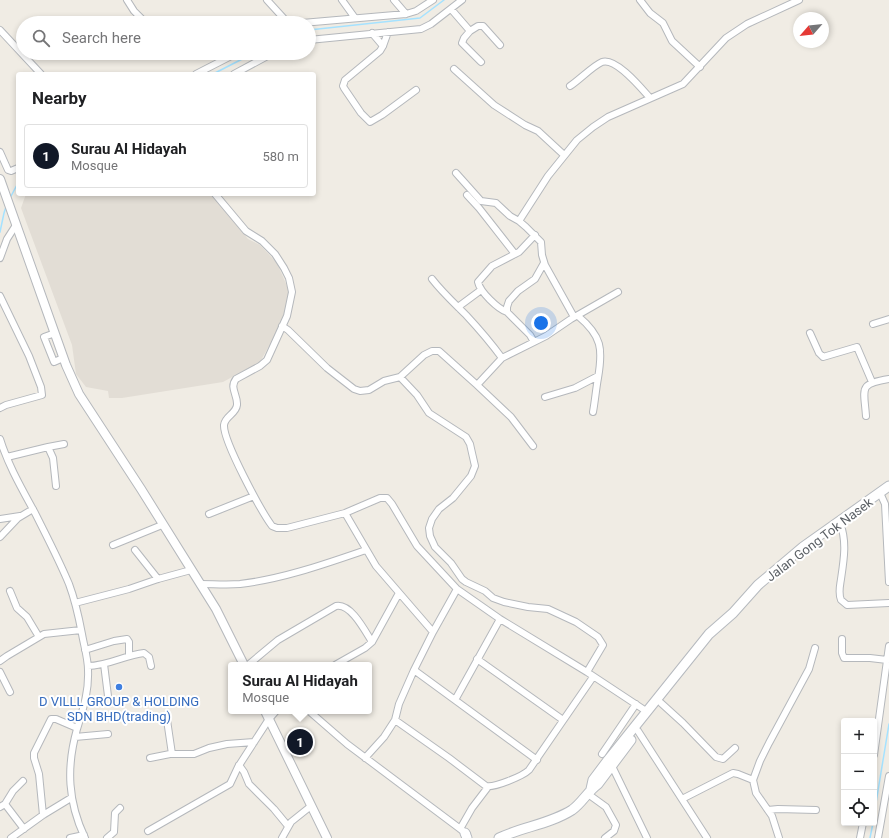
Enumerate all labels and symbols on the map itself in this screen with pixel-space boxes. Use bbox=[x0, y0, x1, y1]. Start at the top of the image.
north arrow bbox=[793, 12, 829, 48]
your location bbox=[531, 313, 551, 333]
street label: Jalan Gong Tok Nasek bbox=[763, 494, 876, 584]
marker: D VILLL GROUP & HOLDING SDN BHD(trading) bbox=[114, 682, 124, 692]
place label: D VILLL GROUP & HOLDING SDN BHD(trading) bbox=[39, 694, 199, 724]
pin: 1 bbox=[287, 727, 313, 757]

